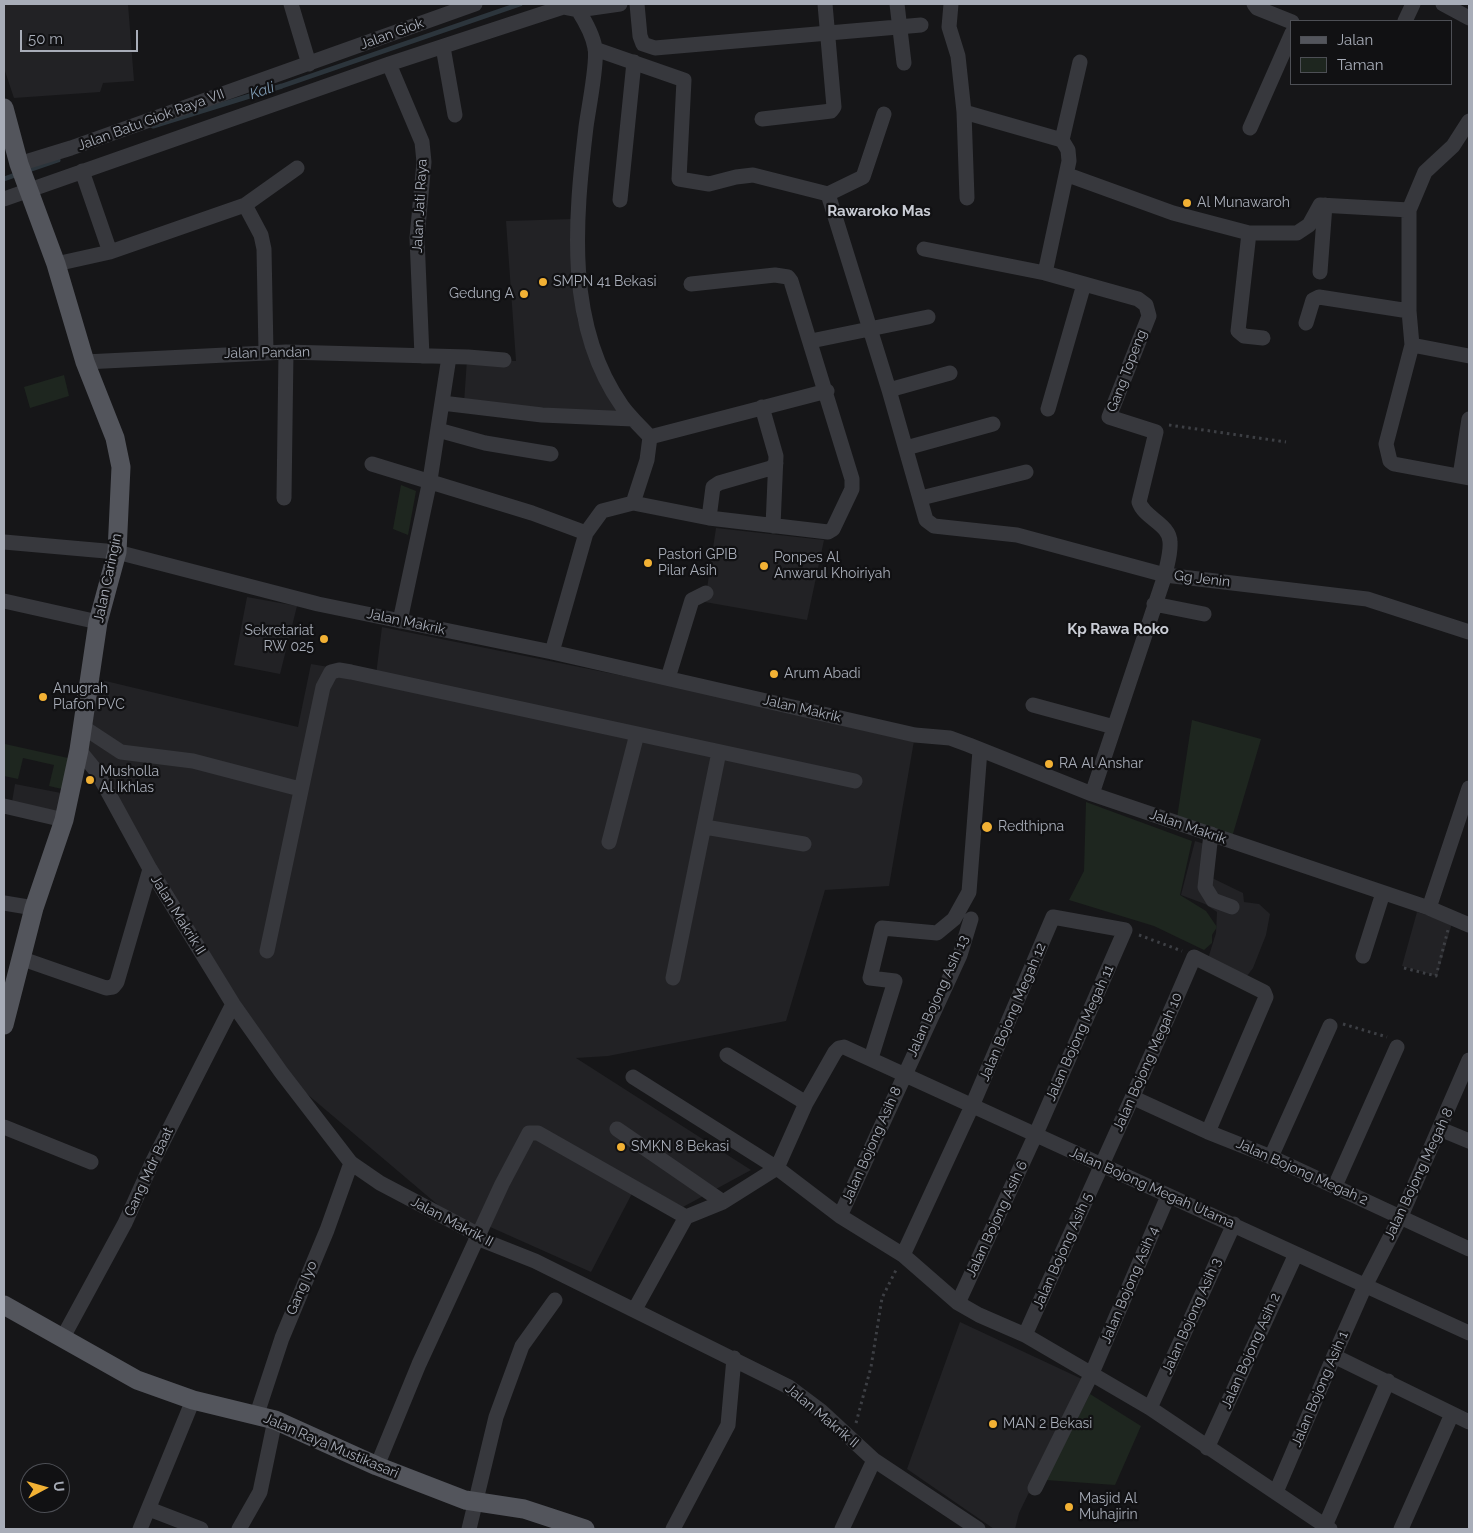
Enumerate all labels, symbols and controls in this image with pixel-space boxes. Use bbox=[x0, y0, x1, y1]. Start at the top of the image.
street label: Jalan Giok bbox=[358, 15, 426, 53]
scale bar bbox=[22, 20, 140, 52]
legend bbox=[1290, 20, 1453, 85]
text: 50 m bbox=[28, 30, 63, 48]
text: Jalan bbox=[1337, 31, 1373, 49]
text: Taman bbox=[1337, 56, 1383, 74]
water label: Kali bbox=[247, 78, 277, 104]
street label: Jalan Batu Giok Raya VII bbox=[75, 86, 227, 154]
street label: Jalan Jati Raya bbox=[409, 158, 431, 254]
place label: Al Munawaroh bbox=[1197, 195, 1290, 211]
marker: Al Munawaroh bbox=[1181, 197, 1193, 209]
district label: Rawaroko Mas bbox=[827, 202, 931, 220]
place label: SMPN 41 Bekasi bbox=[553, 274, 656, 290]
marker: SMPN 41 Bekasi bbox=[537, 276, 549, 288]
place label: Gedung A bbox=[449, 286, 514, 302]
marker: Gedung A bbox=[518, 288, 530, 300]
street label: Gang Topeng bbox=[1104, 327, 1150, 415]
street label: Jalan Pandan bbox=[224, 344, 310, 362]
street label: Jalan Caringin bbox=[90, 532, 126, 624]
place label: Pastori GPIB Pilar Asih bbox=[658, 547, 737, 580]
place label: Ponpes Al Anwarul Khoiriyah bbox=[774, 550, 891, 582]
marker: Pastori GPIB Pilar Asih bbox=[642, 557, 654, 569]
marker: Ponpes Al Anwarul Khoiriyah bbox=[758, 560, 770, 572]
street label: Gg Jenin bbox=[1173, 567, 1231, 591]
street label: Jalan Makrik bbox=[365, 605, 447, 639]
district label: Kp Rawa Roko bbox=[1067, 620, 1169, 638]
place label: Sekretariat RW 025 bbox=[244, 623, 314, 656]
marker: Sekretariat RW 025 bbox=[318, 633, 330, 645]
place label: Arum Abadi bbox=[784, 666, 861, 682]
marker: Arum Abadi bbox=[768, 668, 780, 680]
place label: Anugrah Plafon PVC bbox=[53, 681, 125, 714]
marker: Anugrah Plafon PVC bbox=[37, 691, 49, 703]
street label: Jalan Makrik bbox=[761, 692, 843, 726]
place label: RA Al Anshar bbox=[1059, 756, 1143, 772]
marker: RA Al Anshar bbox=[1043, 758, 1055, 770]
place label: Musholla Al Ikhlas bbox=[100, 764, 159, 796]
marker: Musholla Al Ikhlas bbox=[84, 774, 96, 786]
street label: Jalan Makrik bbox=[1147, 806, 1229, 848]
place label: Redthipna bbox=[998, 819, 1064, 835]
marker: Redthipna bbox=[980, 820, 994, 834]
street label: Jalan Makrik II bbox=[147, 872, 209, 958]
street label: Jalan Bojong Asih 13 bbox=[904, 933, 972, 1059]
street label: Jalan Bojong Megah 12 bbox=[976, 940, 1050, 1084]
street label: Jalan Bojong Megah 11 bbox=[1042, 962, 1118, 1104]
street label: Jalan Bojong Megah 10 bbox=[1110, 990, 1186, 1134]
street label: Jalan Bojong Asih 8 bbox=[839, 1084, 905, 1206]
street label: Jalan Bojong Megah 8 bbox=[1381, 1105, 1457, 1243]
street label: Gang Mdr Baat bbox=[121, 1125, 177, 1219]
street label: Jalan Bojong Megah 2 bbox=[1233, 1135, 1371, 1209]
place label: SMKN 8 Bekasi bbox=[631, 1139, 729, 1155]
marker: SMKN 8 Bekasi bbox=[615, 1141, 627, 1153]
street label: Jalan Bojong Megah Utama bbox=[1067, 1144, 1237, 1232]
street label: Jalan Bojong Asih 6 bbox=[963, 1158, 1031, 1280]
street label: Jalan Bojong Asih 5 bbox=[1030, 1190, 1096, 1312]
street label: Jalan Makrik II bbox=[408, 1193, 496, 1251]
street label: Jalan Bojong Asih 4 bbox=[1098, 1224, 1162, 1346]
street label: Jalan Bojong Asih 3 bbox=[1159, 1255, 1225, 1377]
street label: Gang Iyo bbox=[283, 1258, 321, 1318]
street label: Jalan Bojong Asih 2 bbox=[1218, 1290, 1284, 1412]
street label: Jalan Bojong Asih 1 bbox=[1288, 1329, 1352, 1449]
street label: Jalan Makrik II bbox=[782, 1380, 862, 1452]
street label: Jalan Raya Mustikasari bbox=[261, 1410, 401, 1482]
place label: MAN 2 Bekasi bbox=[1003, 1416, 1092, 1432]
marker: MAN 2 Bekasi bbox=[987, 1418, 999, 1430]
north arrow bbox=[20, 1463, 70, 1513]
text: U bbox=[50, 1480, 67, 1493]
place label: Masjid Al Muhajirin bbox=[1079, 1491, 1138, 1524]
marker: Masjid Al Muhajirin bbox=[1063, 1501, 1075, 1513]

